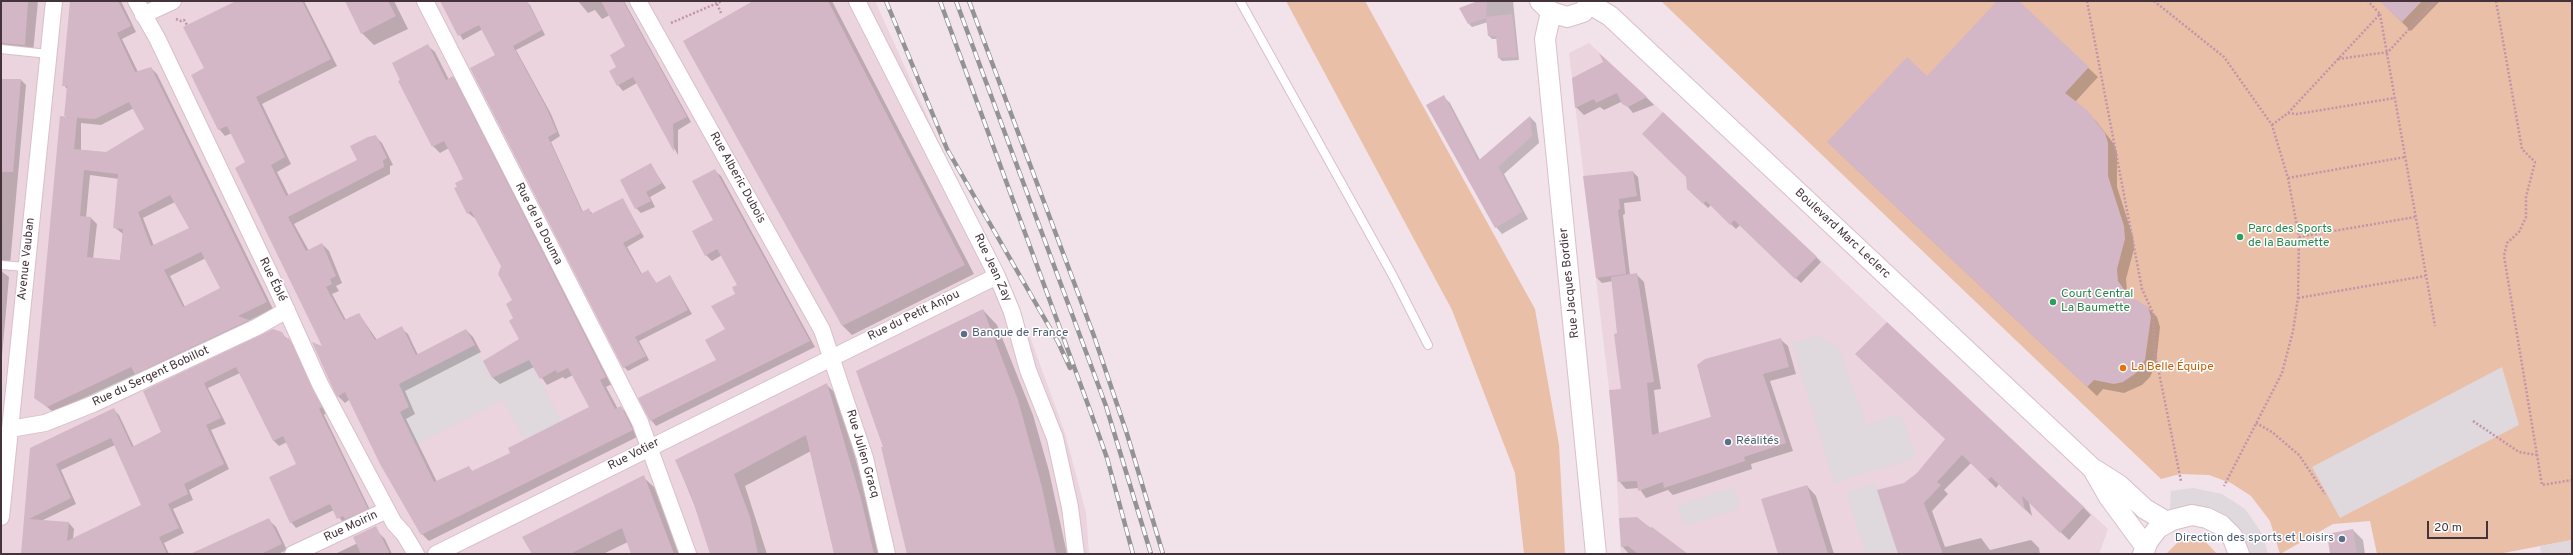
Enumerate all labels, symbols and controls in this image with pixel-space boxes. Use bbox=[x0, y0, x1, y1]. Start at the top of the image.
street label: Rue Alberic Dubois bbox=[706, 130, 768, 226]
street label: Rue de la Douma bbox=[511, 181, 565, 267]
street label: Boulevard Marc Leclerc bbox=[1791, 186, 1893, 282]
street label: Avenue Vauban bbox=[15, 217, 39, 301]
place label: Parc des Sports de la Baumette bbox=[2248, 223, 2332, 251]
street label: Rue Jacques Bordier bbox=[1557, 227, 1583, 339]
street label: Rue Jean Zay bbox=[970, 232, 1014, 304]
marker: Parc des Sports de la Baumette bbox=[2235, 232, 2245, 242]
street label: Rue Éblé bbox=[255, 256, 289, 304]
street label: Rue du Petit Anjou bbox=[866, 288, 962, 344]
place label: Court Central La Baumette bbox=[2061, 288, 2133, 316]
marker: Court Central La Baumette bbox=[2048, 297, 2058, 307]
place label: Banque de France bbox=[972, 327, 1068, 341]
marker: Banque de France bbox=[959, 329, 969, 339]
street label: Rue du Sergent Bobillot bbox=[90, 344, 212, 410]
place label: La Belle Équipe bbox=[2131, 361, 2214, 375]
marker: La Belle Équipe bbox=[2118, 363, 2128, 373]
street label: Rue Julien Gracq bbox=[842, 408, 882, 500]
place label: Réalités bbox=[1736, 435, 1779, 449]
street label: Rue Votier bbox=[606, 436, 662, 474]
marker: Réalités bbox=[1723, 437, 1733, 447]
street label: Rue Moirin bbox=[322, 508, 380, 546]
scale bar bbox=[2429, 513, 2490, 539]
text: 20 m bbox=[2434, 520, 2462, 536]
place label: Direction des sports et Loisirs bbox=[2175, 532, 2334, 546]
marker: Direction des sports et Loisirs bbox=[2337, 534, 2347, 544]

